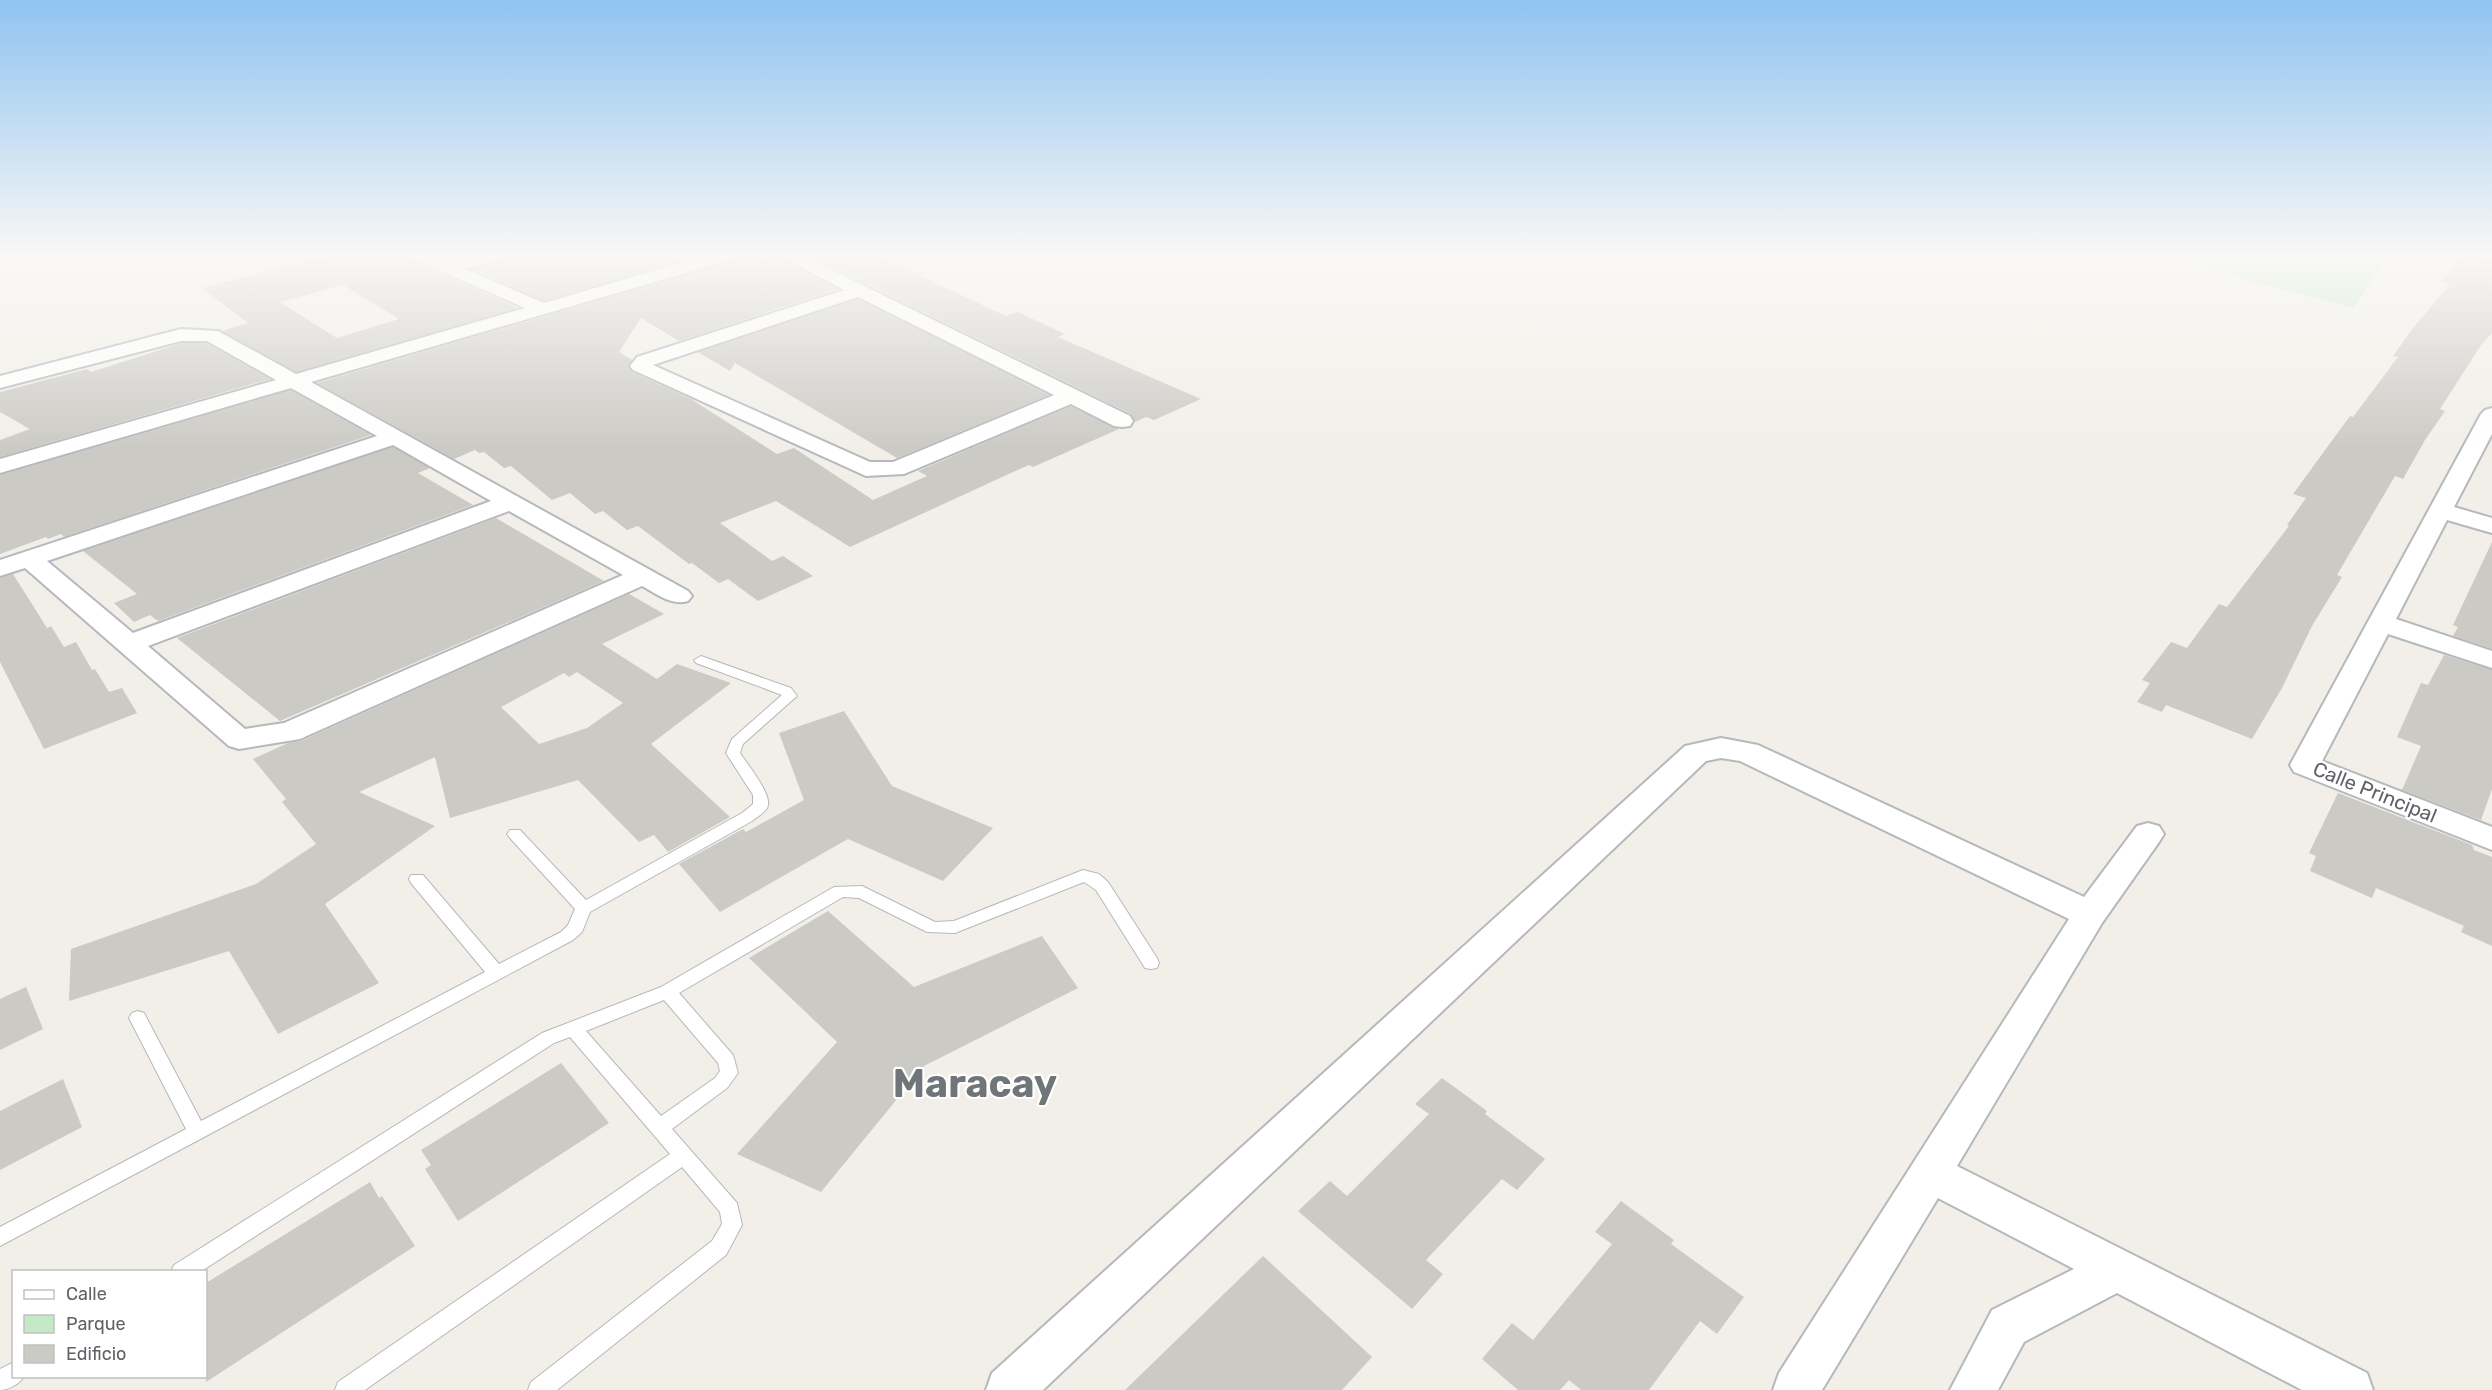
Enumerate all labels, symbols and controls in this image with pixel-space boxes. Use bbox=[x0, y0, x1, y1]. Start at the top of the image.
street label: Calle Principal bbox=[2310, 756, 2440, 828]
district label: Maracay bbox=[893, 1061, 1057, 1107]
legend bbox=[12, 1270, 207, 1378]
text: Calle bbox=[66, 1283, 107, 1305]
text: Parque bbox=[66, 1313, 126, 1335]
text: Edificio bbox=[66, 1343, 126, 1365]

